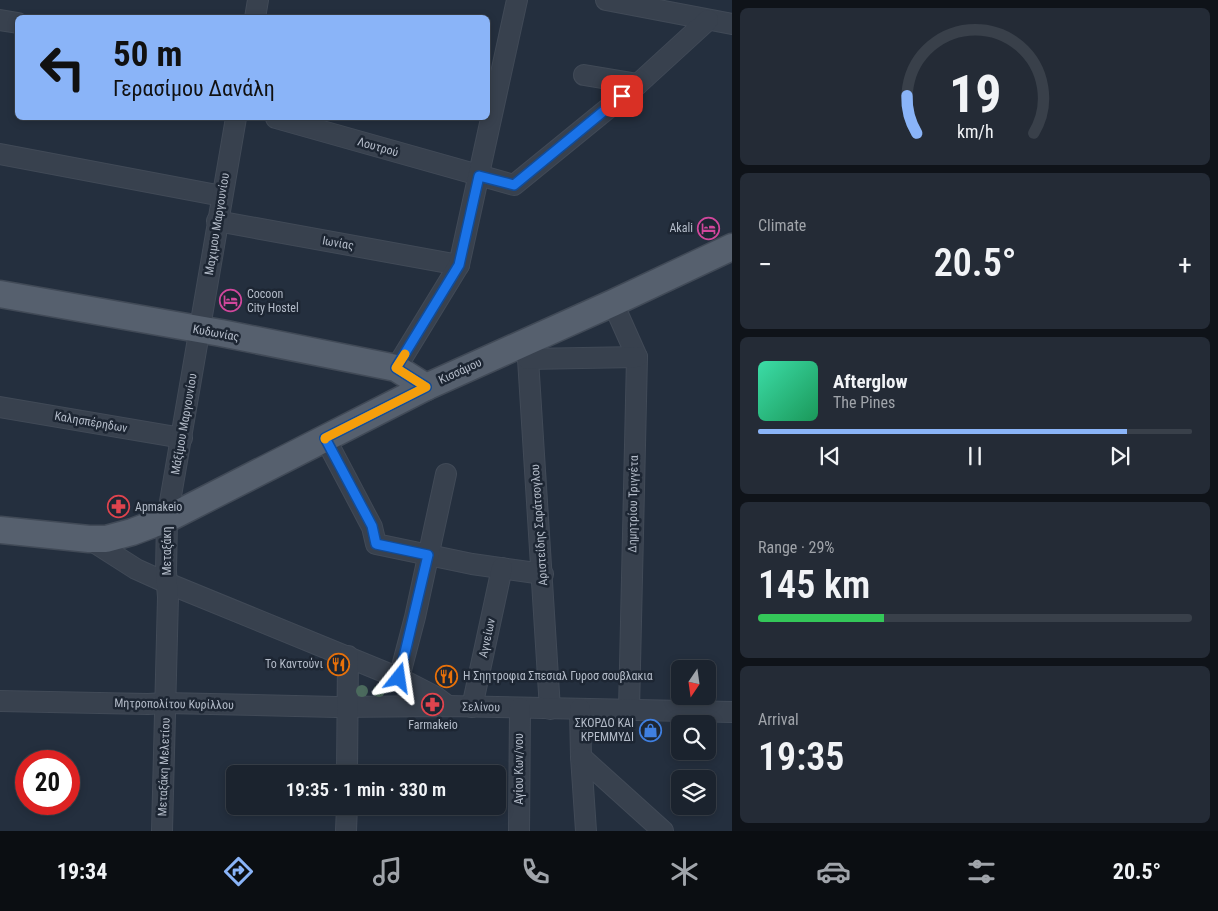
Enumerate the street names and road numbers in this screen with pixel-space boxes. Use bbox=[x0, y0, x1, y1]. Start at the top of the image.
street label: Λουτρού bbox=[356, 134, 400, 160]
street label: Μαχιμου Mαργουνίου bbox=[202, 172, 232, 276]
street label: Ιωνίας bbox=[321, 233, 355, 253]
street label: Κυδωνίας bbox=[192, 322, 241, 344]
street label: Κισσάμου bbox=[436, 355, 484, 387]
street label: Μάξίμου Mαργουνίου bbox=[168, 372, 201, 476]
street label: Καλησπέρηδων bbox=[54, 409, 128, 435]
street label: Δημητρίου Τριγγέτα bbox=[625, 455, 641, 553]
street label: Αριστείδης Σαράτσογλου bbox=[528, 464, 550, 586]
street label: Μεταξάκη bbox=[160, 527, 175, 575]
street label: Αγνείων bbox=[476, 617, 498, 659]
street label: Μητροπολίτου Κυρίλλου bbox=[114, 696, 234, 712]
street label: Σελίνου bbox=[462, 700, 500, 714]
street label: Μεταξάκη Μελετίου bbox=[155, 717, 174, 817]
street label: Αγίου Κων/νου bbox=[512, 733, 526, 805]

